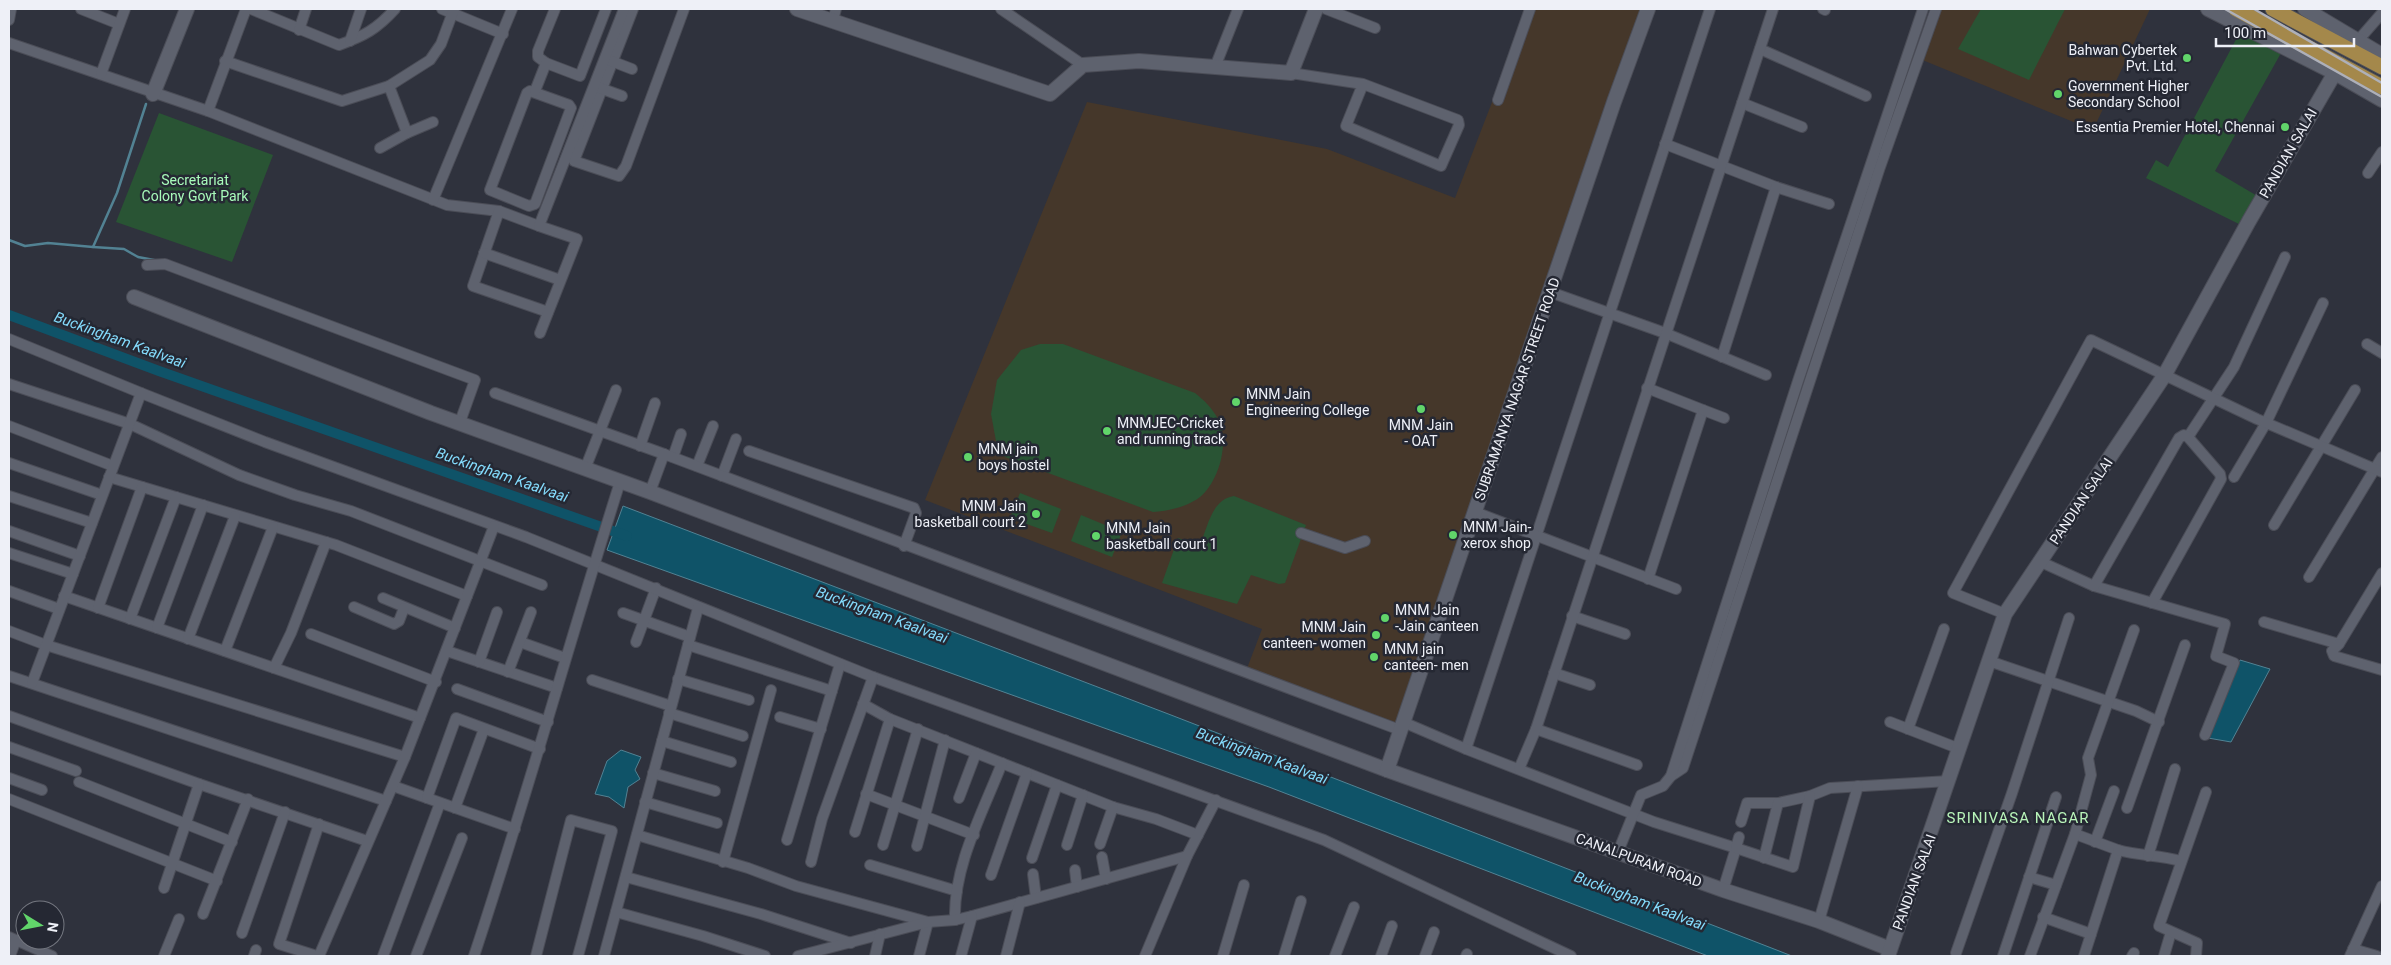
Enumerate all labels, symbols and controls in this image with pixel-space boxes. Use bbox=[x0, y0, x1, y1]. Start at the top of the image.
scale bar bbox=[2216, 15, 2354, 47]
text: 100 m bbox=[2224, 24, 2266, 42]
place label: Bahwan Cybertek Pvt. Ltd. bbox=[2068, 42, 2178, 74]
marker: Bahwan Cybertek Pvt. Ltd. bbox=[2181, 52, 2193, 64]
place label: Government Higher Secondary School bbox=[2068, 78, 2189, 110]
marker: Government Higher Secondary School bbox=[2052, 88, 2064, 100]
street label: PANDIAN SALAI bbox=[2256, 105, 2320, 201]
place label: Essentia Premier Hotel, Chennai bbox=[2076, 119, 2275, 135]
marker: Essentia Premier Hotel, Chennai bbox=[2279, 121, 2291, 133]
park label: Secretariat Colony Govt Park bbox=[142, 172, 249, 204]
street label: SUBRAMANYA NAGAR STREET ROAD bbox=[1471, 275, 1563, 503]
water label: Buckingham Kaalvaai bbox=[52, 308, 189, 372]
place label: MNM Jain Engineering College bbox=[1246, 386, 1369, 418]
marker: MNM Jain Engineering College bbox=[1230, 396, 1242, 408]
marker: MNM Jain - OAT bbox=[1415, 403, 1427, 415]
place label: MNMJEC-Cricket and running track bbox=[1117, 415, 1226, 447]
place label: MNM Jain - OAT bbox=[1389, 417, 1453, 449]
marker: MNMJEC-Cricket and running track bbox=[1101, 425, 1113, 437]
place label: MNM jain boys hostel bbox=[978, 441, 1049, 473]
water label: Buckingham Kaalvaai bbox=[433, 444, 571, 506]
marker: MNM jain boys hostel bbox=[962, 451, 974, 463]
street label: PANDIAN SALAI bbox=[2046, 455, 2116, 547]
place label: MNM Jain basketball court 2 bbox=[915, 498, 1026, 530]
marker: MNM Jain basketball court 2 bbox=[1030, 508, 1042, 520]
place label: MNM Jain- xerox shop bbox=[1463, 519, 1531, 551]
place label: MNM Jain basketball court 1 bbox=[1106, 520, 1217, 552]
marker: MNM Jain- xerox shop bbox=[1447, 529, 1459, 541]
marker: MNM Jain basketball court 1 bbox=[1090, 530, 1102, 542]
water label: Buckingham Kaalvaai bbox=[814, 583, 951, 647]
place label: MNM Jain -Jain canteen bbox=[1395, 602, 1479, 634]
marker: MNM Jain -Jain canteen bbox=[1379, 612, 1391, 624]
place label: MNM Jain canteen- women bbox=[1263, 619, 1366, 651]
marker: MNM Jain canteen- women bbox=[1370, 629, 1382, 641]
place label: MNM jain canteen- men bbox=[1384, 641, 1469, 673]
marker: MNM jain canteen- men bbox=[1368, 651, 1380, 663]
water label: Buckingham Kaalvaai bbox=[1194, 724, 1331, 788]
district label: SRINIVASA NAGAR bbox=[1947, 809, 2090, 827]
street label: CANALPURAM ROAD bbox=[1574, 830, 1704, 890]
street label: PANDIAN SALAI bbox=[1889, 832, 1939, 932]
water label: Buckingham Kaalvaai bbox=[1572, 868, 1709, 934]
north arrow bbox=[15, 900, 65, 950]
text: N bbox=[44, 921, 62, 934]

